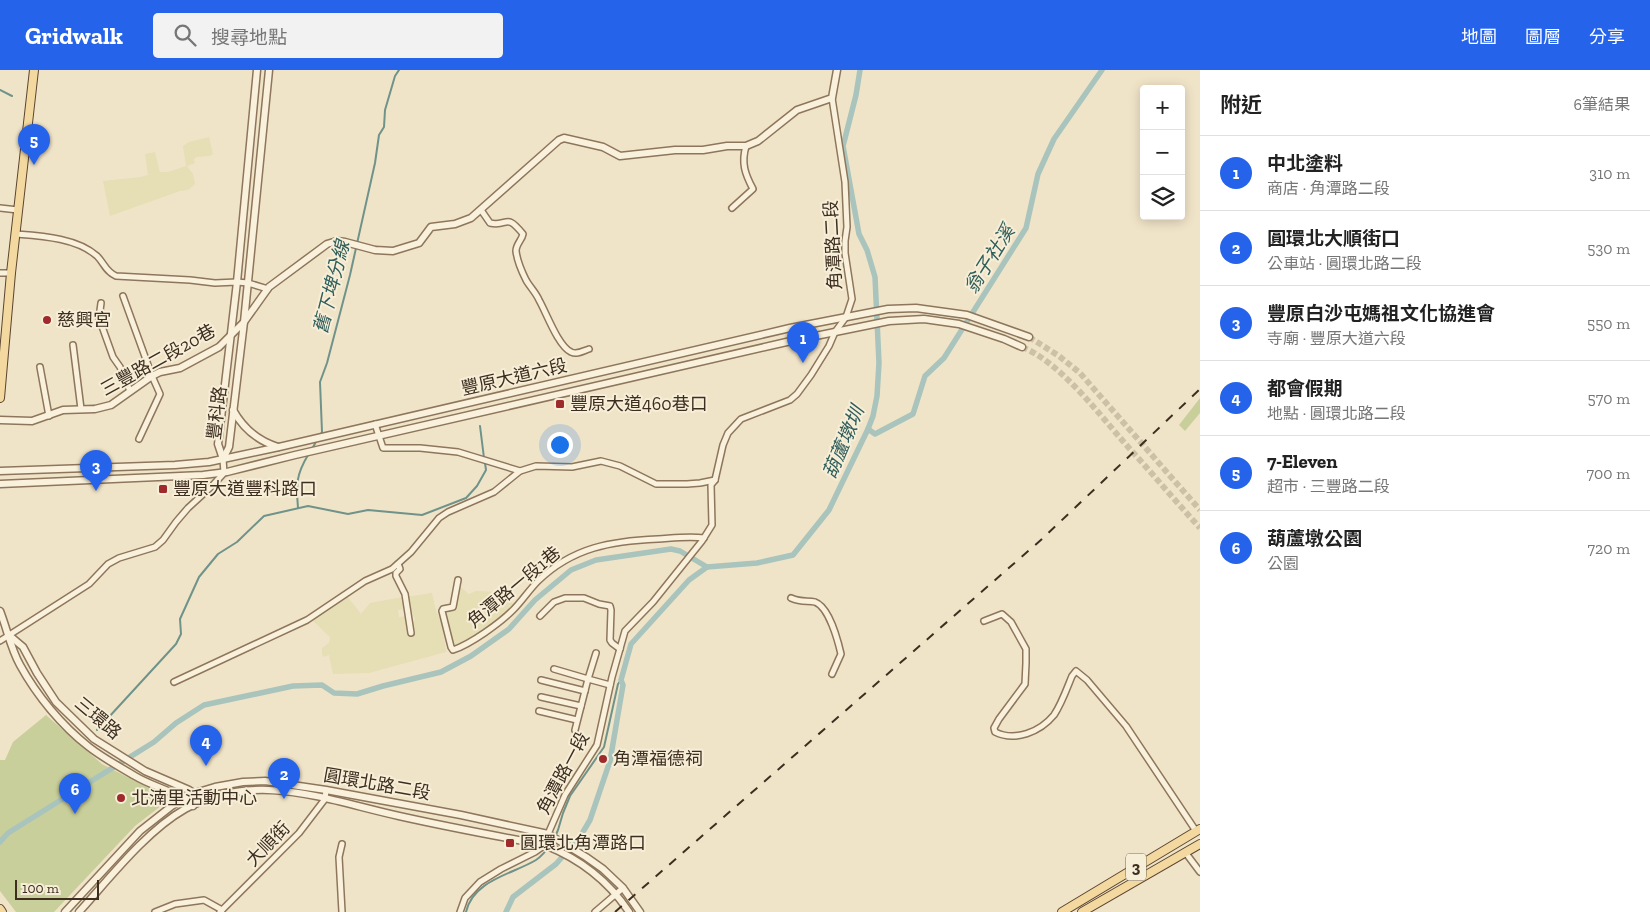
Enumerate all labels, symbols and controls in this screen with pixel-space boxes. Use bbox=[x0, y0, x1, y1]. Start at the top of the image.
search box bbox=[153, 13, 503, 58]
text: Gridwalk bbox=[25, 21, 123, 50]
icon: search bbox=[171, 21, 199, 49]
text: 搜尋地點 bbox=[211, 26, 287, 49]
text: 地圖 bbox=[1461, 26, 1497, 48]
text: 圖層 bbox=[1525, 26, 1561, 48]
text: 分享 bbox=[1589, 26, 1625, 48]
map controls bbox=[1140, 85, 1185, 220]
button: + bbox=[1140, 85, 1185, 130]
text: 附近 bbox=[1220, 92, 1262, 117]
text: 6筆結果 bbox=[1574, 95, 1630, 114]
pin: 5 bbox=[18, 124, 50, 165]
button: − bbox=[1140, 130, 1185, 175]
text: 中北塗料 bbox=[1267, 152, 1343, 175]
text: 1 bbox=[1233, 164, 1239, 183]
text: 310 m bbox=[1589, 164, 1630, 183]
button: layers bbox=[1140, 175, 1185, 220]
text: 商店 · 角潭路二段 bbox=[1267, 179, 1390, 198]
street label: 角潭路二段 bbox=[820, 199, 846, 291]
water label: 翁子社溪 bbox=[960, 218, 1021, 298]
text: 圓環北大順街口 bbox=[1267, 227, 1400, 250]
water label: 舊下埤分線 bbox=[309, 236, 355, 336]
text: 2 bbox=[1232, 239, 1240, 258]
text: 530 m bbox=[1587, 239, 1630, 258]
text: 公車站 · 圓環北路二段 bbox=[1267, 254, 1422, 273]
text: 豐原白沙屯媽祖文化協進會 bbox=[1267, 302, 1495, 325]
place label: 慈興宮 bbox=[57, 309, 111, 331]
marker: 慈興宮 bbox=[41, 314, 53, 326]
text: 3 bbox=[1232, 314, 1240, 333]
text: 550 m bbox=[1587, 314, 1630, 333]
street label: 三豐路二段20巷 bbox=[97, 319, 219, 401]
pin: 1 bbox=[787, 322, 819, 363]
text: 寺廟 · 豐原大道六段 bbox=[1267, 329, 1406, 348]
street label: 豐原大道六段 bbox=[459, 354, 569, 400]
text: 都會假期 bbox=[1267, 377, 1343, 400]
street label: 豐科路 bbox=[203, 385, 231, 441]
text: 4 bbox=[1231, 389, 1241, 408]
text: 570 m bbox=[1588, 389, 1630, 408]
place label: 豐原大道460巷口 bbox=[570, 393, 708, 415]
marker: 豐原大道460巷口 bbox=[554, 398, 566, 410]
water label: 葫蘆墩圳 bbox=[818, 400, 870, 482]
text: 地點 · 圓環北路二段 bbox=[1267, 404, 1406, 423]
your location bbox=[547, 432, 573, 458]
pin: 3 bbox=[80, 450, 112, 491]
text: 7-Eleven bbox=[1267, 450, 1338, 473]
text: 5 bbox=[1232, 464, 1240, 483]
text: 700 m bbox=[1587, 464, 1630, 483]
text: 超市 · 三豐路二段 bbox=[1267, 477, 1390, 496]
place label: 豐原大道豐科路口 bbox=[173, 478, 317, 500]
marker: 豐原大道豐科路口 bbox=[157, 483, 169, 495]
text: 葫蘆墩公園 bbox=[1267, 527, 1362, 550]
text: 6 bbox=[1232, 539, 1240, 558]
text: 720 m bbox=[1588, 539, 1630, 558]
street label: 角潭路一段1巷 bbox=[463, 542, 565, 632]
text: 公園 bbox=[1267, 554, 1299, 573]
street label: 三環路 bbox=[70, 692, 126, 744]
pin: 4 bbox=[190, 725, 222, 766]
street label: 角潭路一段 bbox=[532, 728, 594, 818]
place label: 角潭福德祠 bbox=[613, 748, 703, 770]
marker: 角潭福德祠 bbox=[597, 753, 609, 765]
pin: 2 bbox=[268, 758, 300, 799]
street label: 圓環北路二段 bbox=[322, 764, 432, 804]
pin: 6 bbox=[59, 773, 91, 814]
place label: 北湳里活動中心 bbox=[131, 787, 257, 809]
marker: 北湳里活動中心 bbox=[115, 792, 127, 804]
street label: 大順街 bbox=[241, 817, 295, 871]
place label: 圓環北角潭路口 bbox=[520, 832, 646, 854]
marker: 圓環北角潭路口 bbox=[504, 837, 516, 849]
road number: 3 bbox=[1126, 854, 1146, 880]
scale bar bbox=[15, 877, 99, 900]
text: 100 m bbox=[22, 880, 59, 897]

